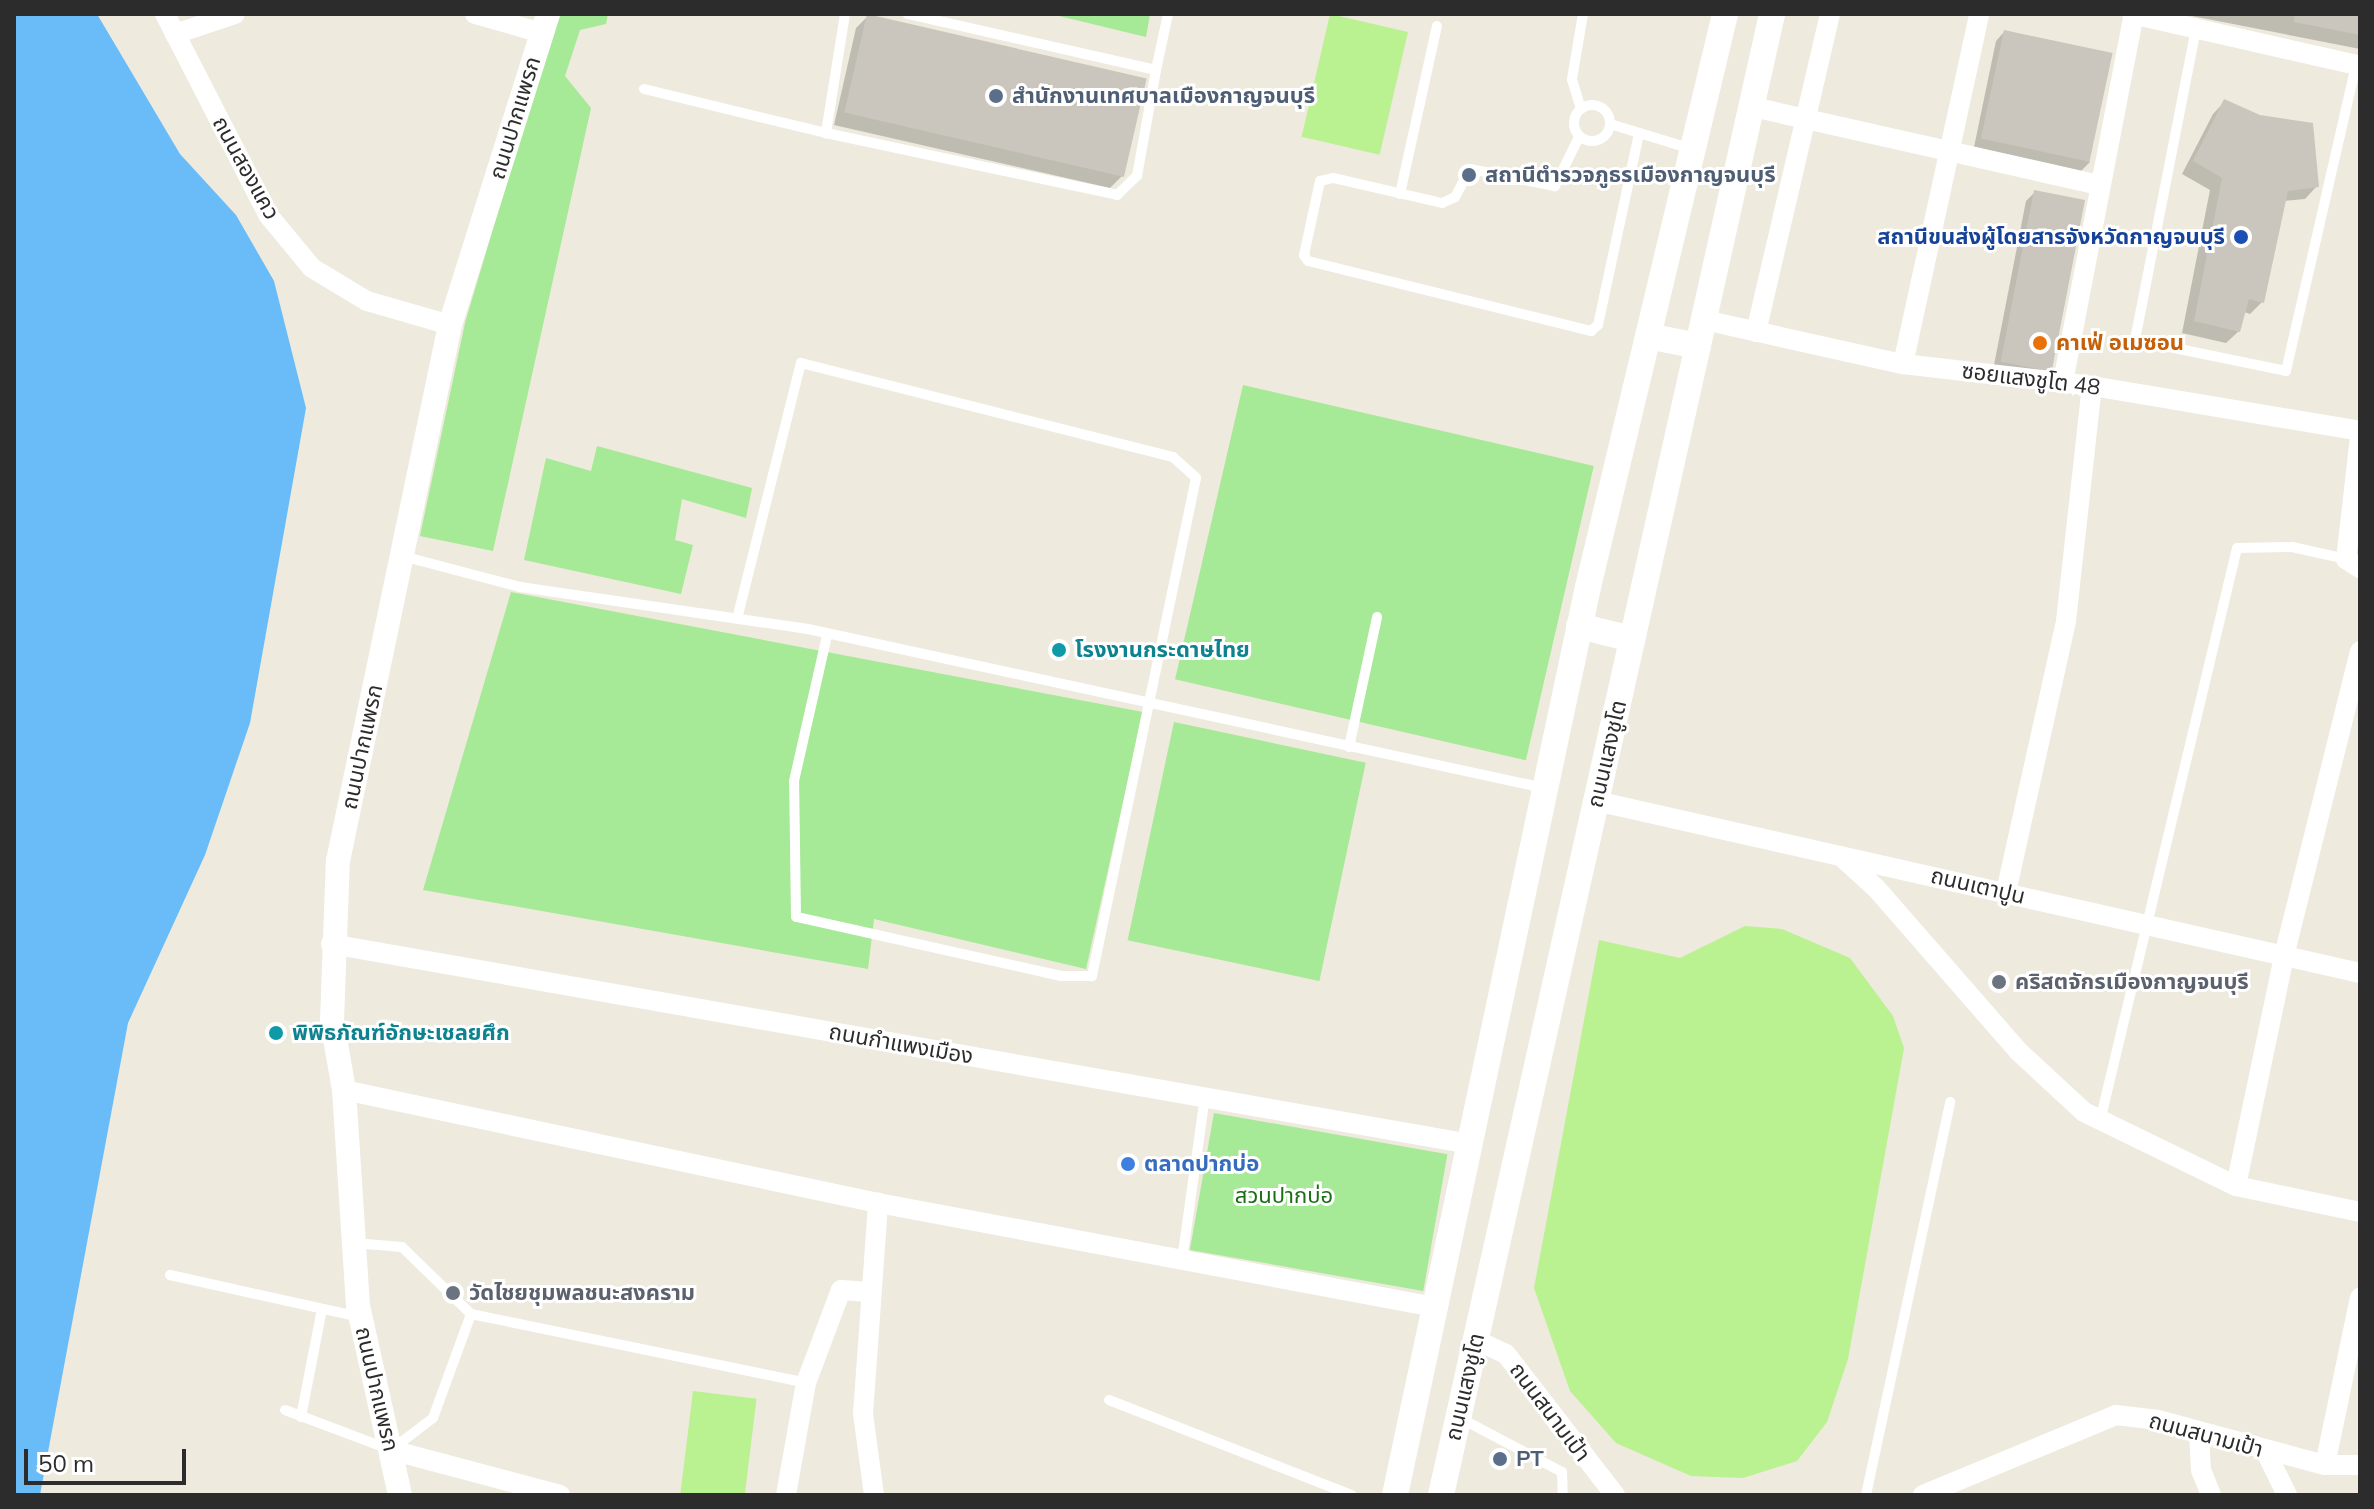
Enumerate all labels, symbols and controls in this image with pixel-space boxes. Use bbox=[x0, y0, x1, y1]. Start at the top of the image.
street label: ถนนปากแพรก bbox=[484, 53, 546, 183]
place label: สำนักงานเทศบาลเมืองกาญจนบุรี bbox=[1012, 83, 1315, 109]
marker: สำนักงานเทศบาลเมืองกาญจนบุรี bbox=[987, 87, 1005, 105]
street label: ถนนสองแคว bbox=[207, 112, 285, 224]
place label: สถานีตำรวจภูธรเมืองกาญจนบุรี bbox=[1485, 162, 1776, 188]
marker: สถานีตำรวจภูธรเมืองกาญจนบุรี bbox=[1460, 166, 1478, 184]
place label: สถานีขนส่งผู้โดยสารจังหวัดกาญจนบุรี bbox=[1877, 224, 2225, 250]
marker: สถานีขนส่งผู้โดยสารจังหวัดกาญจนบุรี bbox=[2232, 228, 2250, 246]
place label: คาเฟ่ อเมซอน bbox=[2056, 330, 2184, 356]
marker: คาเฟ่ อเมซอน bbox=[2031, 334, 2049, 352]
street label: ซอยแสงชูโต 48 bbox=[1960, 357, 2102, 401]
place label: โรงงานกระดาษไทย bbox=[1075, 637, 1250, 663]
marker: โรงงานกระดาษไทย bbox=[1050, 641, 1068, 659]
street label: ถนนปากแพรก bbox=[336, 682, 388, 812]
street label: ถนนแสงชูโต bbox=[1582, 698, 1632, 810]
street label: ถนนเตาปูน bbox=[1928, 862, 2028, 910]
place label: คริสตจักรเมืองกาญจนบุรี bbox=[2015, 969, 2249, 995]
marker: คริสตจักรเมืองกาญจนบุรี bbox=[1990, 973, 2008, 991]
street label: ถนนกำแพงเมือง bbox=[827, 1018, 975, 1070]
place label: พิพิธภัณฑ์อักษะเชลยศึก bbox=[292, 1020, 510, 1046]
marker: พิพิธภัณฑ์อักษะเชลยศึก bbox=[267, 1024, 285, 1042]
place label: ตลาดปากบ่อ bbox=[1144, 1151, 1259, 1177]
marker: ตลาดปากบ่อ bbox=[1119, 1155, 1137, 1173]
park label: สวนปากบ่อ bbox=[1235, 1183, 1333, 1209]
place label: วัดไชยชุมพลชนะสงคราม bbox=[469, 1280, 695, 1306]
marker: วัดไชยชุมพลชนะสงคราม bbox=[444, 1284, 462, 1302]
street label: ถนนปากแพรก bbox=[350, 1324, 404, 1454]
street label: ถนนแสงชูโต bbox=[1440, 1331, 1490, 1443]
street label: ถนนสนามเป้า bbox=[1504, 1357, 1596, 1467]
street label: ถนนสนามเป้า bbox=[2146, 1407, 2266, 1463]
scale bar bbox=[28, 1433, 190, 1483]
place label: PT bbox=[1516, 1446, 1544, 1472]
text: 50 m bbox=[38, 1448, 94, 1478]
marker: PT bbox=[1491, 1450, 1509, 1468]

